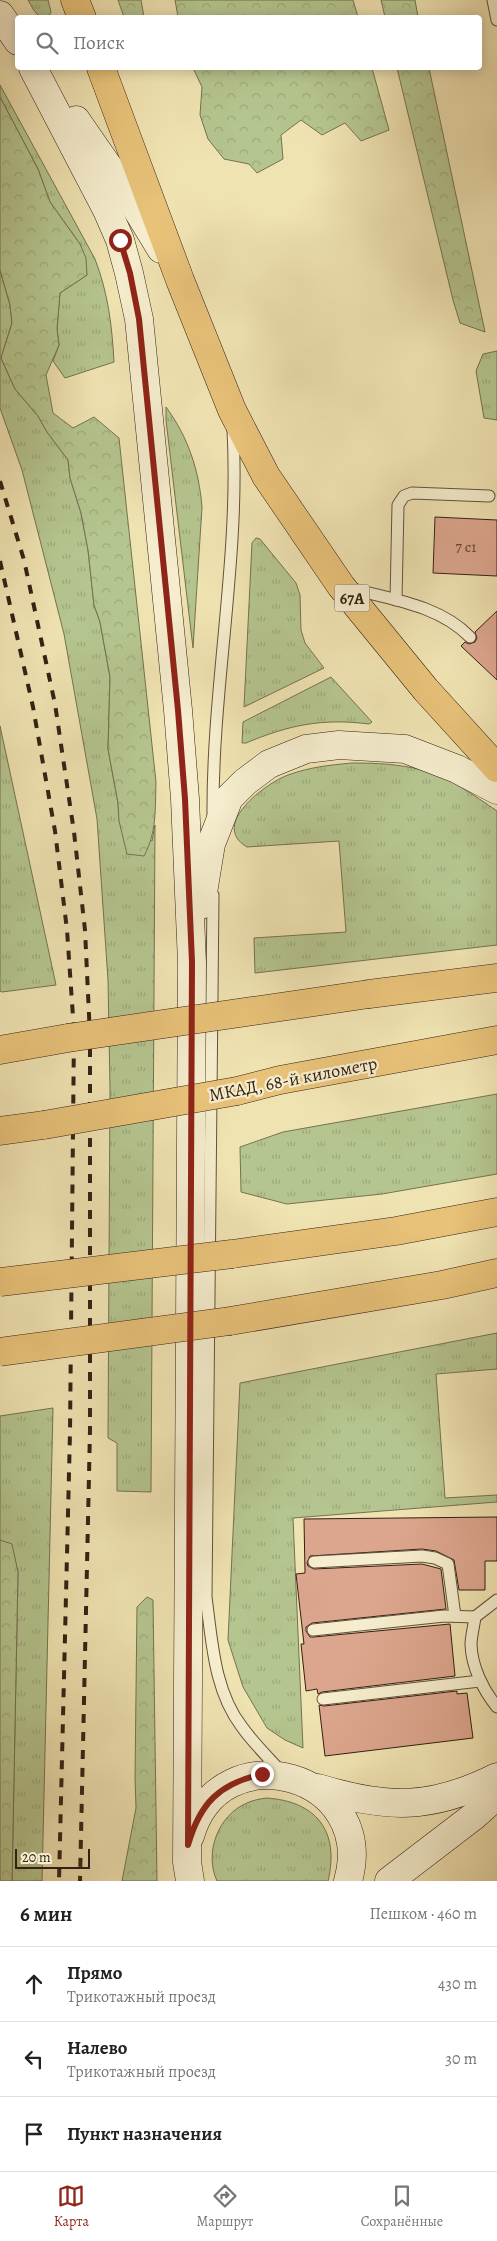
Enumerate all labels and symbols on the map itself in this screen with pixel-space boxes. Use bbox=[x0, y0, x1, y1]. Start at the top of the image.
route start bbox=[109, 229, 132, 252]
house number: 7 с1 bbox=[456, 537, 476, 557]
road number: 67A bbox=[334, 584, 370, 612]
street label: МКАД, 68-й километр bbox=[207, 1051, 379, 1107]
route end bbox=[251, 1763, 274, 1786]
scale bar bbox=[15, 1846, 90, 1869]

